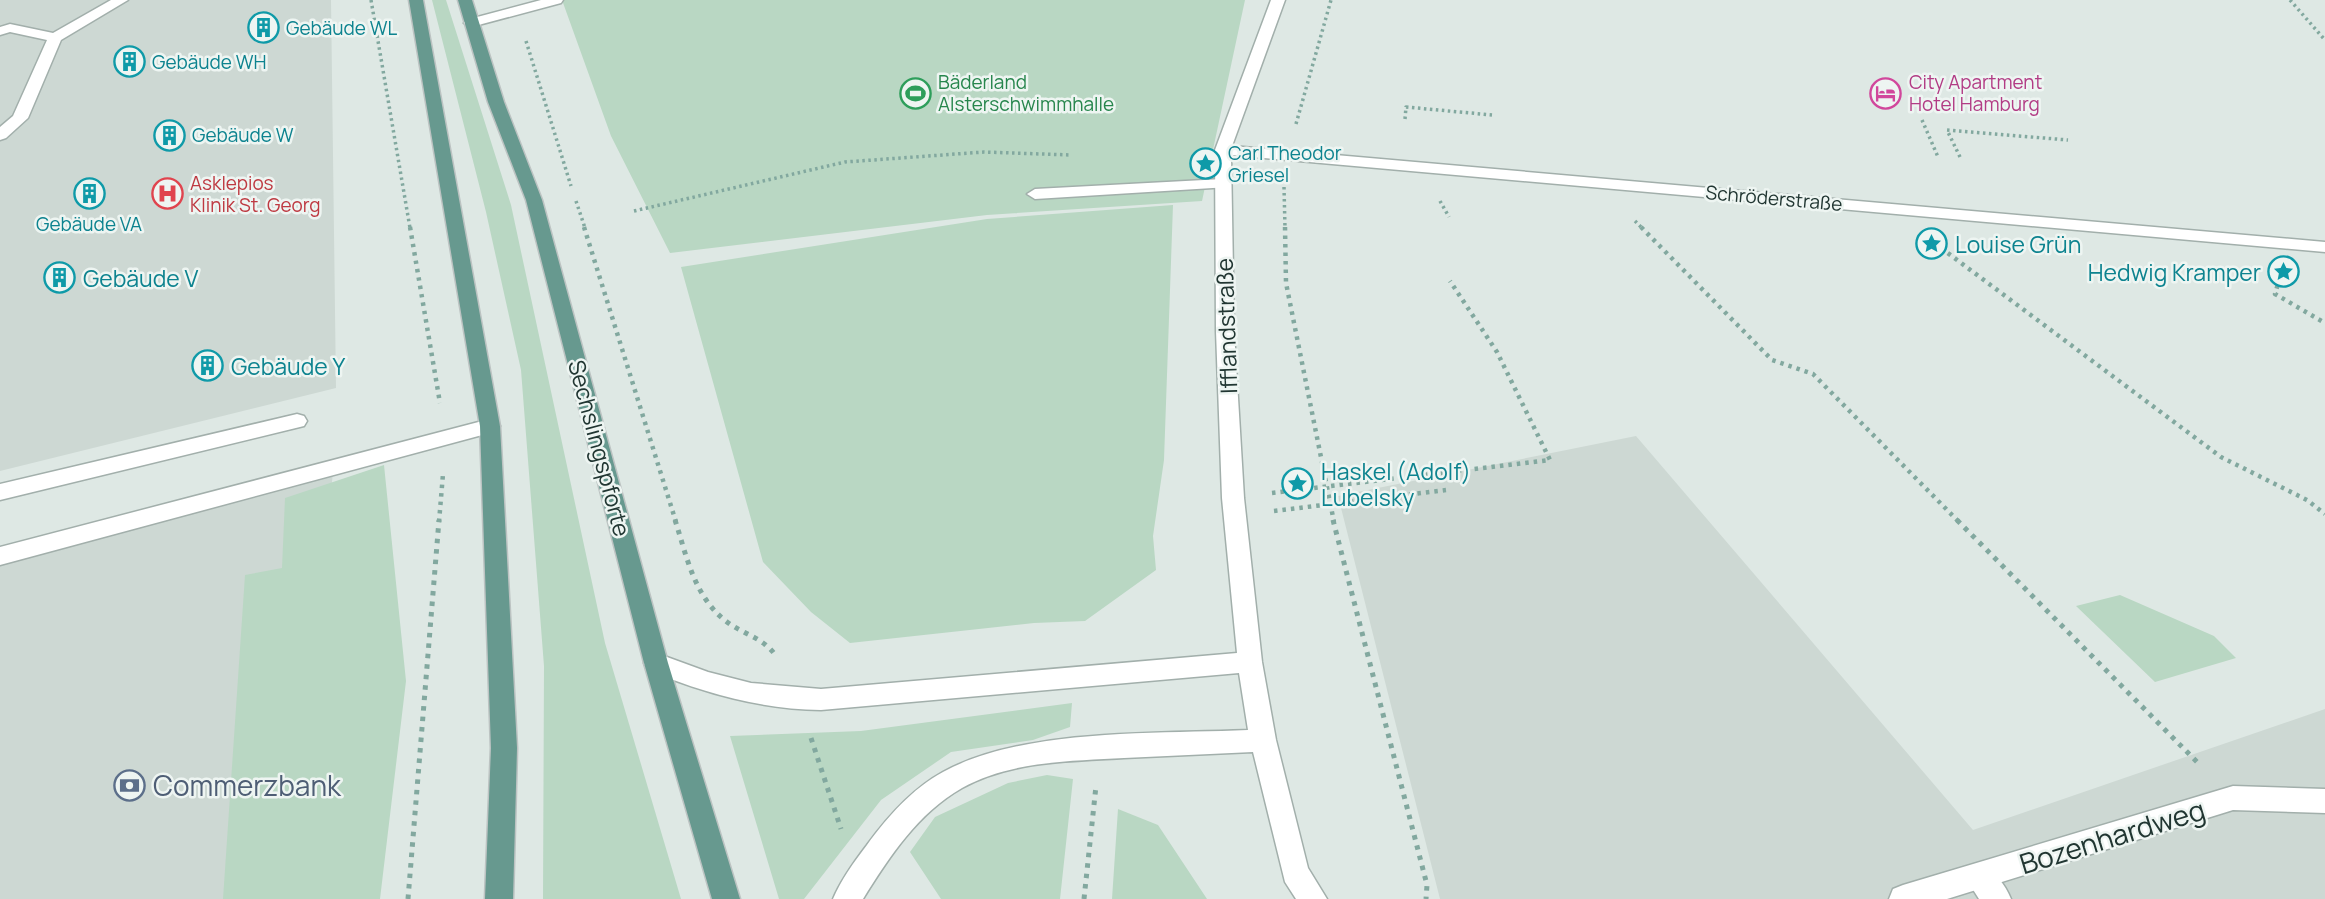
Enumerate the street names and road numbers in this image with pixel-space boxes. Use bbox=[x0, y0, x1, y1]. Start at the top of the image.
street label: Schröderstraße bbox=[1704, 179, 1844, 217]
street label: Ifflandstraße bbox=[1208, 258, 1244, 394]
street label: Sechslingspforte bbox=[561, 356, 639, 540]
street label: Bozenhardweg bbox=[2015, 790, 2209, 882]

